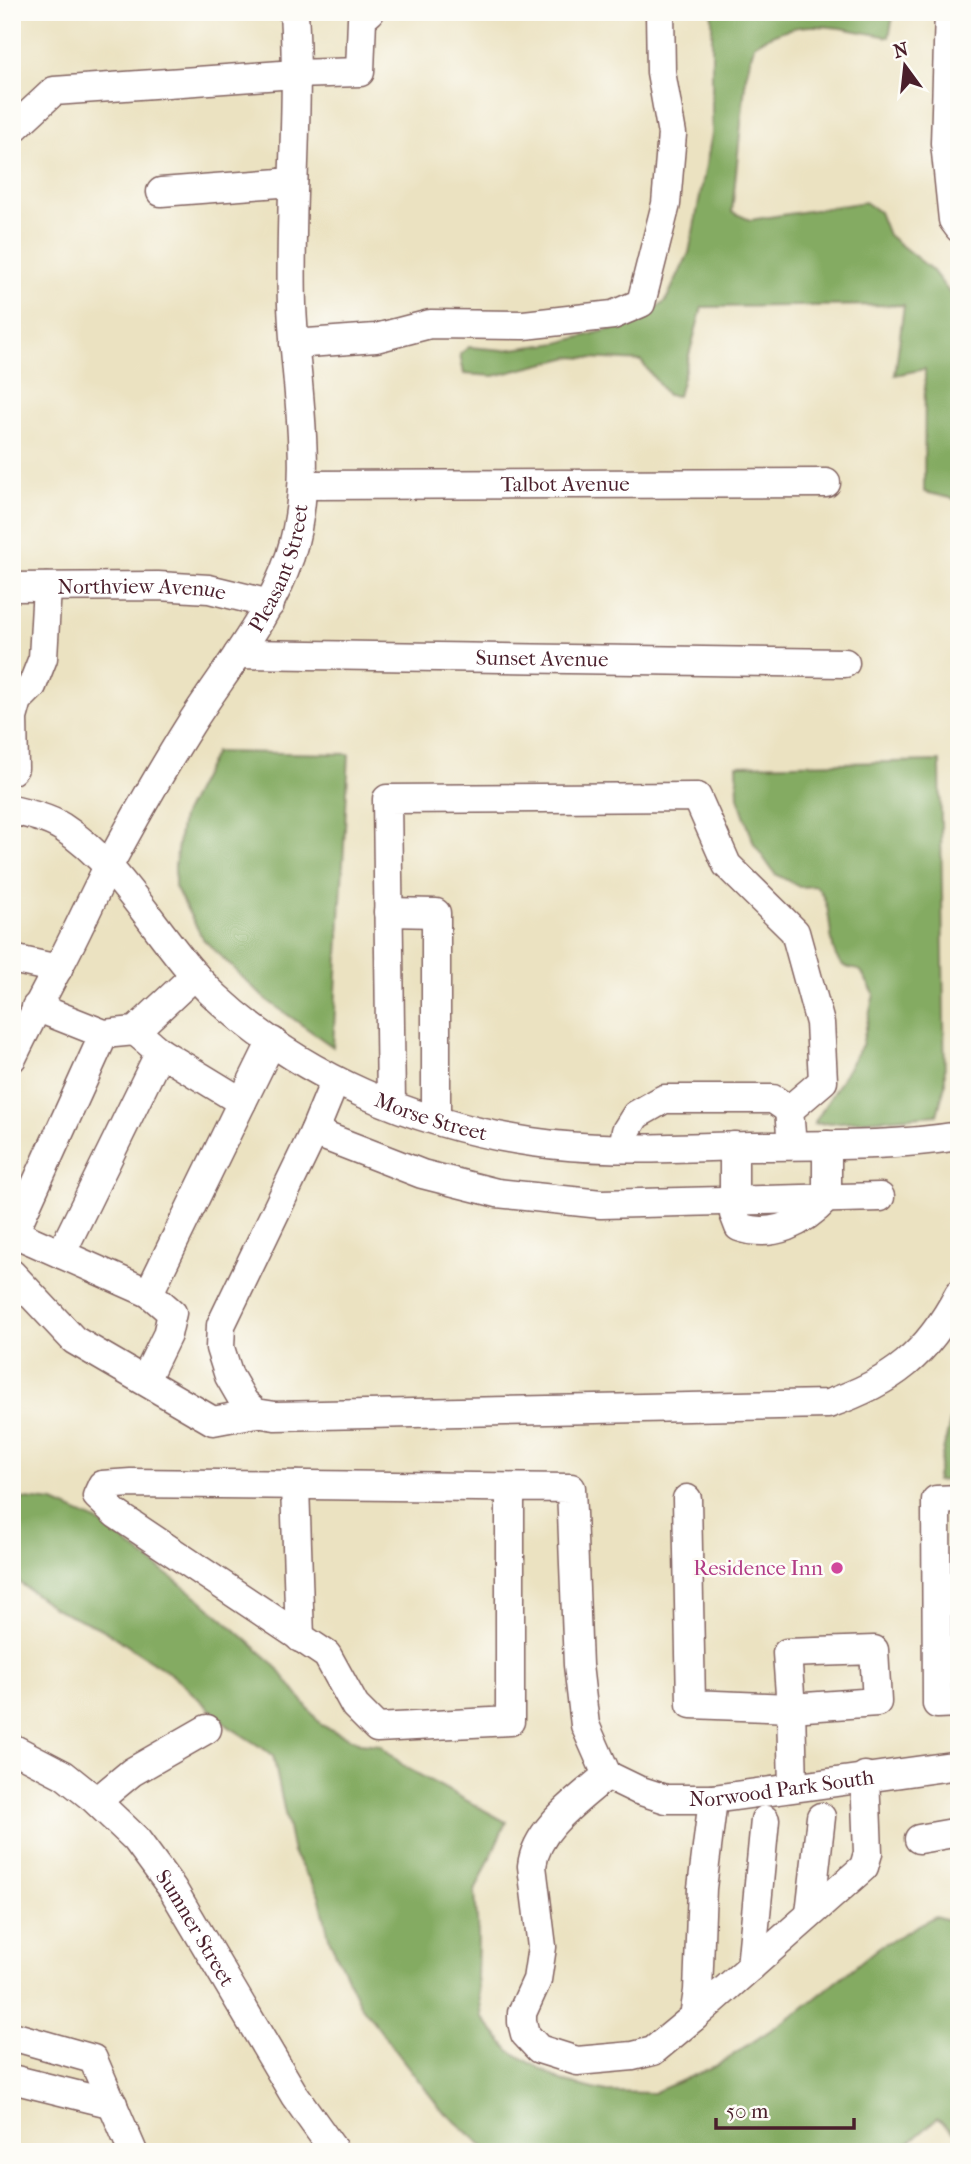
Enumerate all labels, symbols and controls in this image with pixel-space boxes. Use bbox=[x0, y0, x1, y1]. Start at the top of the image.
north arrow bbox=[870, 32, 940, 102]
text: N bbox=[891, 38, 911, 63]
street label: Talbot Avenue bbox=[500, 472, 630, 496]
street label: Pleasant Street bbox=[244, 502, 313, 636]
street label: Northview Avenue bbox=[57, 574, 229, 605]
street label: Sunset Avenue bbox=[475, 646, 609, 671]
street label: Morse Street bbox=[371, 1088, 490, 1146]
place label: Residence Inn bbox=[693, 1556, 823, 1580]
marker: Residence Inn bbox=[829, 1560, 845, 1576]
street label: Norwood Park South bbox=[689, 1765, 876, 1811]
street label: Sumner Street bbox=[151, 1865, 240, 1991]
scale bar bbox=[716, 2087, 854, 2131]
text: 50 m bbox=[726, 2099, 769, 2123]

